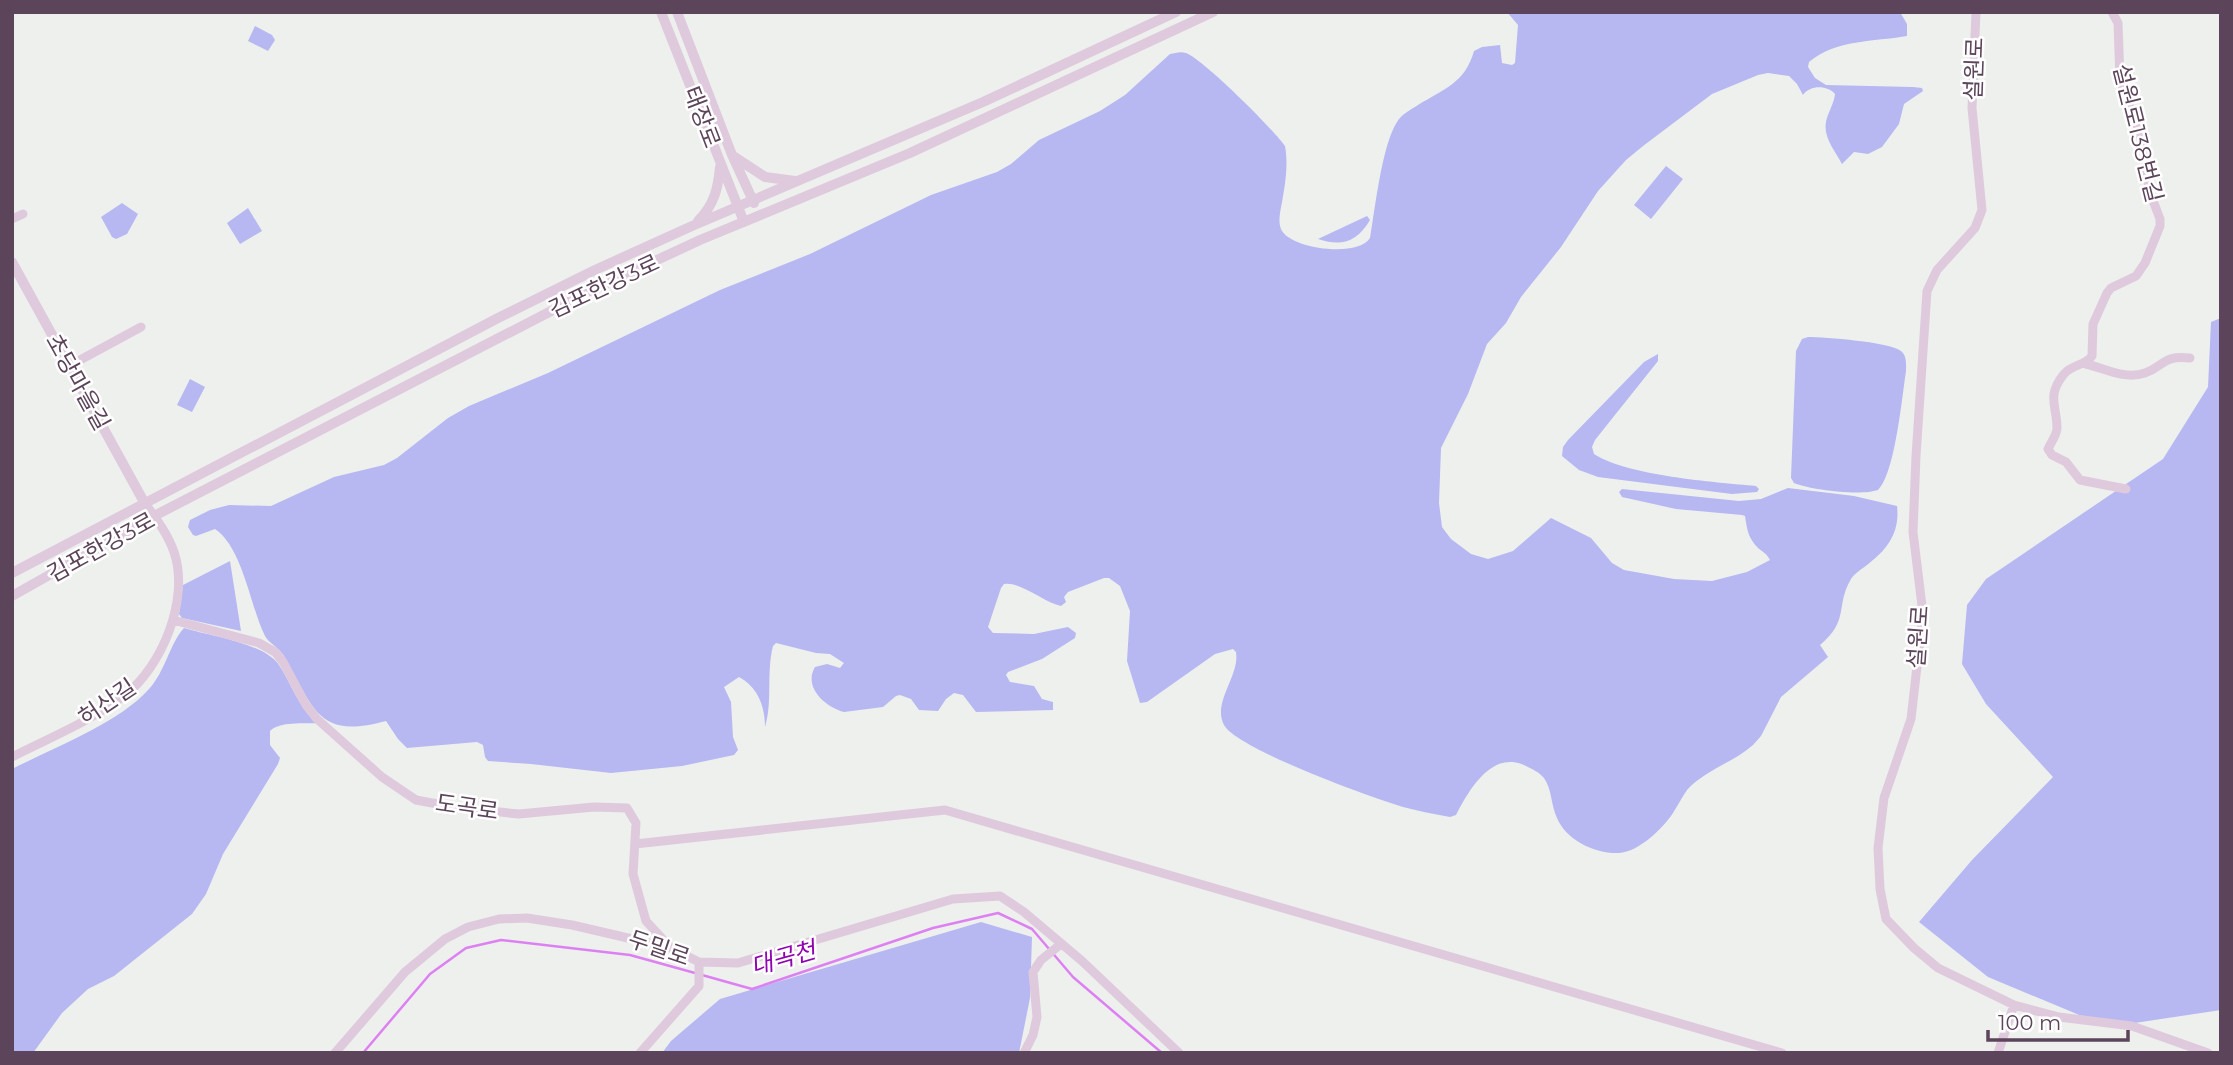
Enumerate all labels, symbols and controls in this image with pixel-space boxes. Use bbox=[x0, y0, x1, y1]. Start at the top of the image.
street label: 설원로 bbox=[1959, 37, 1989, 101]
street label: 설원로138번길 bbox=[2107, 61, 2169, 205]
street label: 태장로 bbox=[678, 82, 726, 152]
street label: 김포한강3로 bbox=[544, 248, 664, 324]
street label: 초당마을길 bbox=[40, 329, 116, 435]
street label: 김포한강3로 bbox=[42, 506, 160, 588]
street label: 설원로 bbox=[1902, 604, 1934, 670]
street label: 허산길 bbox=[73, 673, 141, 731]
street label: 도곡로 bbox=[434, 789, 500, 825]
street label: 두밀로 bbox=[624, 924, 694, 972]
water label: 대곡천 bbox=[747, 934, 822, 981]
scale bar bbox=[1988, 998, 2128, 1042]
text: 100 m bbox=[1998, 1010, 2061, 1035]

